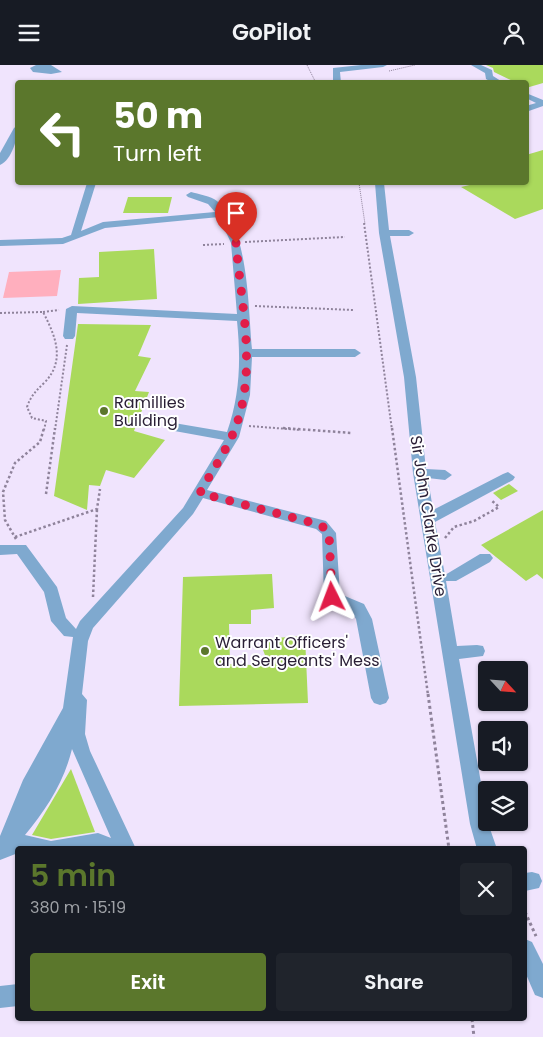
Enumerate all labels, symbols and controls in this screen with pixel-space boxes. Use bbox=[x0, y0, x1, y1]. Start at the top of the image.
text: GoPilot bbox=[232, 17, 311, 48]
icon: menu bbox=[15, 19, 43, 47]
icon: person bbox=[500, 19, 528, 47]
text: 50 m bbox=[113, 91, 203, 140]
icon: left bbox=[30, 100, 95, 165]
text: Turn left bbox=[113, 138, 201, 169]
pin bbox=[215, 192, 257, 243]
icon: arrive bbox=[222, 199, 250, 227]
place label: Ramillies Building bbox=[114, 391, 185, 432]
marker: Ramillies Building bbox=[98, 405, 110, 417]
street label: Sir John Clarke Drive bbox=[404, 434, 453, 598]
position arrow bbox=[305, 570, 357, 622]
place label: Warrant Officers' and Sergeants' Mess bbox=[215, 631, 380, 672]
marker: Warrant Officers' and Sergeants' Mess bbox=[199, 645, 211, 657]
north arrow bbox=[478, 661, 528, 711]
map controls bbox=[478, 661, 528, 831]
button: sound bbox=[478, 721, 528, 771]
button: layers bbox=[478, 781, 528, 831]
text: 5 min bbox=[30, 854, 116, 897]
button: close bbox=[460, 863, 512, 915]
text: 380 m · 15:19 bbox=[30, 896, 126, 919]
button: Exit bbox=[30, 953, 266, 1011]
button: Share bbox=[276, 953, 512, 1011]

